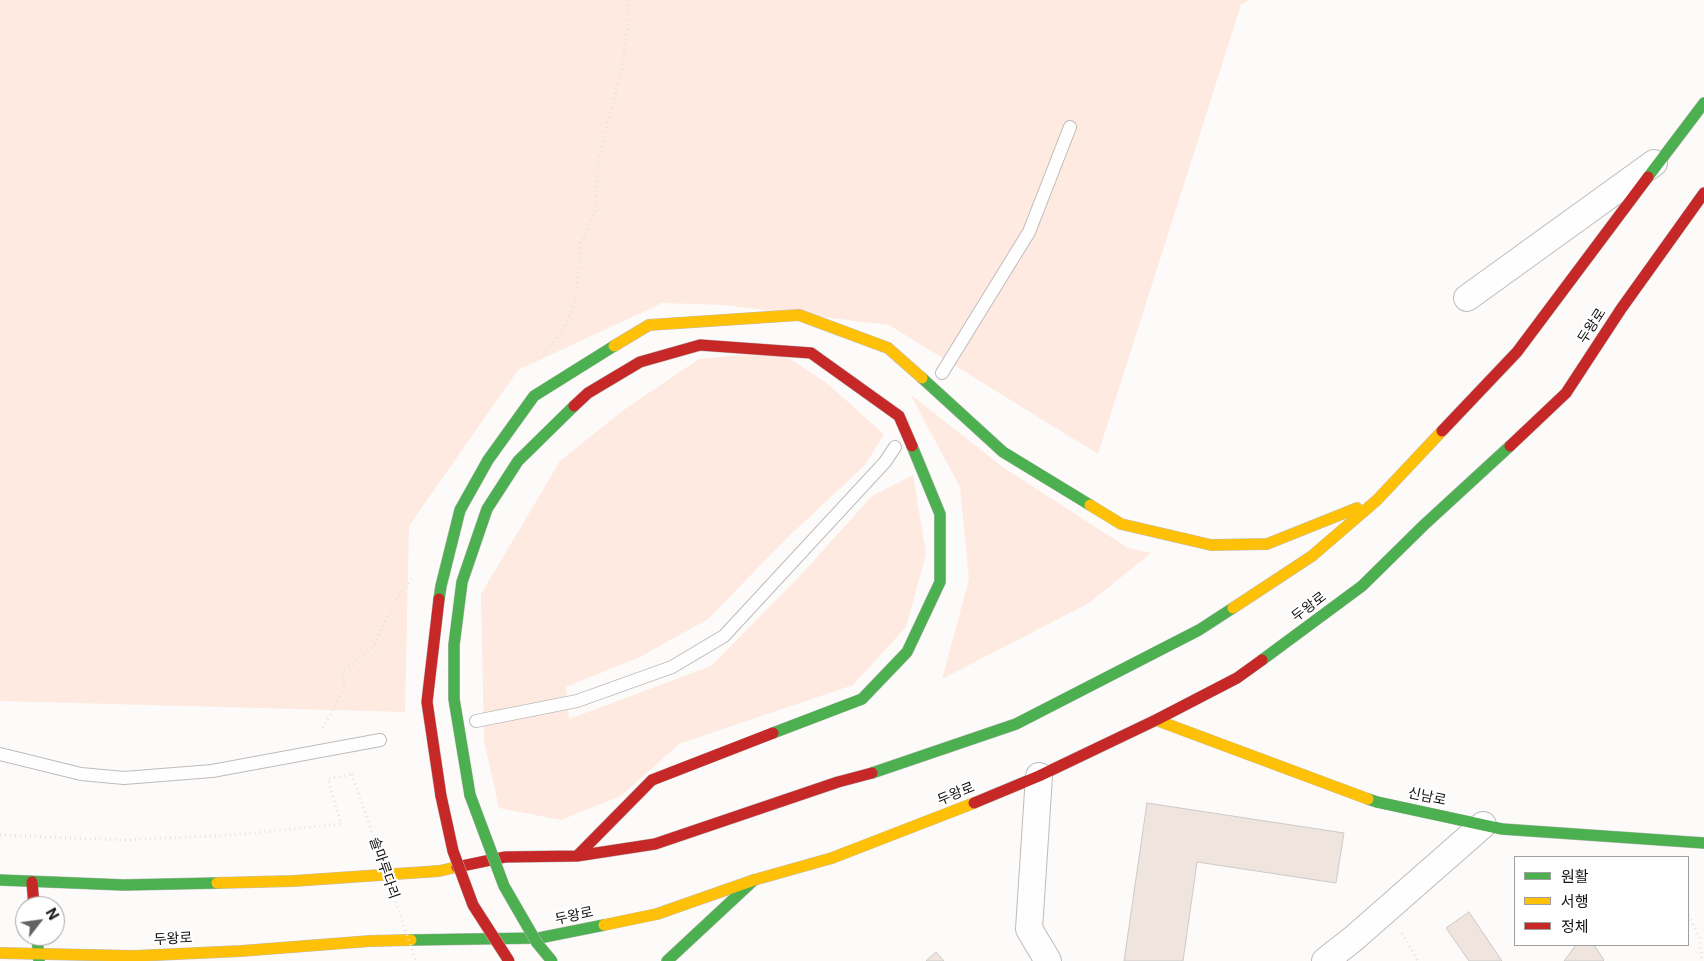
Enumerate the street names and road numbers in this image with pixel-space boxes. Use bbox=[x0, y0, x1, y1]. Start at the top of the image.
street label: 두왕로 bbox=[1574, 305, 1610, 347]
street label: 두왕로 bbox=[1289, 589, 1329, 625]
street label: 두왕로 bbox=[935, 779, 977, 809]
street label: 신남로 bbox=[1406, 785, 1448, 809]
street label: 솔마루다리 bbox=[366, 835, 402, 901]
street label: 두왕로 bbox=[553, 904, 595, 928]
street label: 두왕로 bbox=[153, 930, 193, 948]

